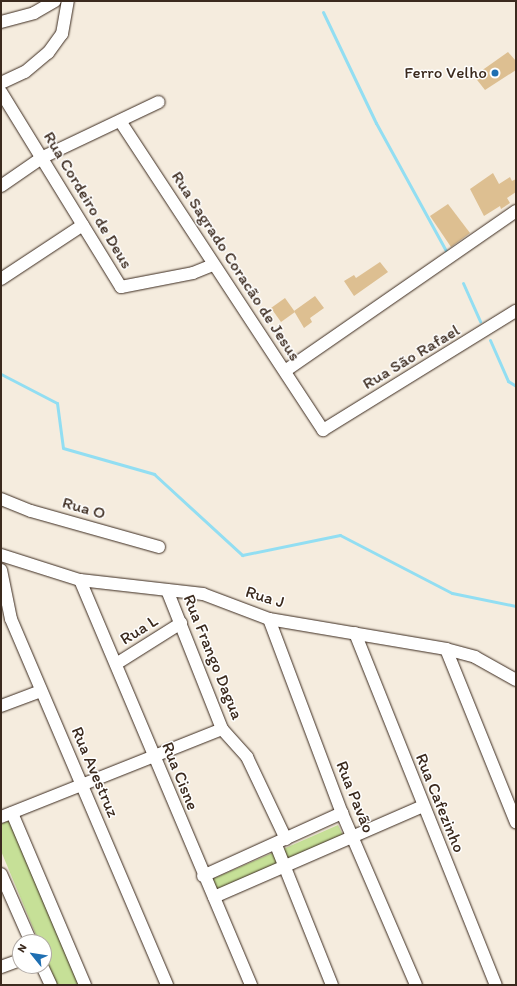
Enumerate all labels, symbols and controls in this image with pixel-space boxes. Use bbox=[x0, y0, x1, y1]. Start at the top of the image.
place label: Ferro Velho bbox=[406, 63, 487, 83]
marker: Ferro Velho bbox=[490, 68, 500, 78]
street label: Rua Cordeiro de Deus bbox=[39, 128, 137, 272]
street label: Rua Sagrado Coracão de Jesus bbox=[167, 168, 305, 364]
street label: Rua São Rafael bbox=[359, 320, 463, 394]
street label: Rua O bbox=[60, 492, 108, 524]
street label: Rua J bbox=[243, 581, 287, 613]
street label: Rua Frango Dagua bbox=[179, 591, 247, 723]
street label: Rua L bbox=[116, 611, 162, 649]
street label: Rua Avestruz bbox=[67, 724, 123, 820]
street label: Rua Cisne bbox=[157, 739, 203, 813]
street label: Rua Cafezinho bbox=[411, 750, 469, 856]
street label: Rua Pavão bbox=[331, 758, 379, 836]
north arrow bbox=[12, 934, 52, 974]
text: N bbox=[15, 942, 30, 955]

